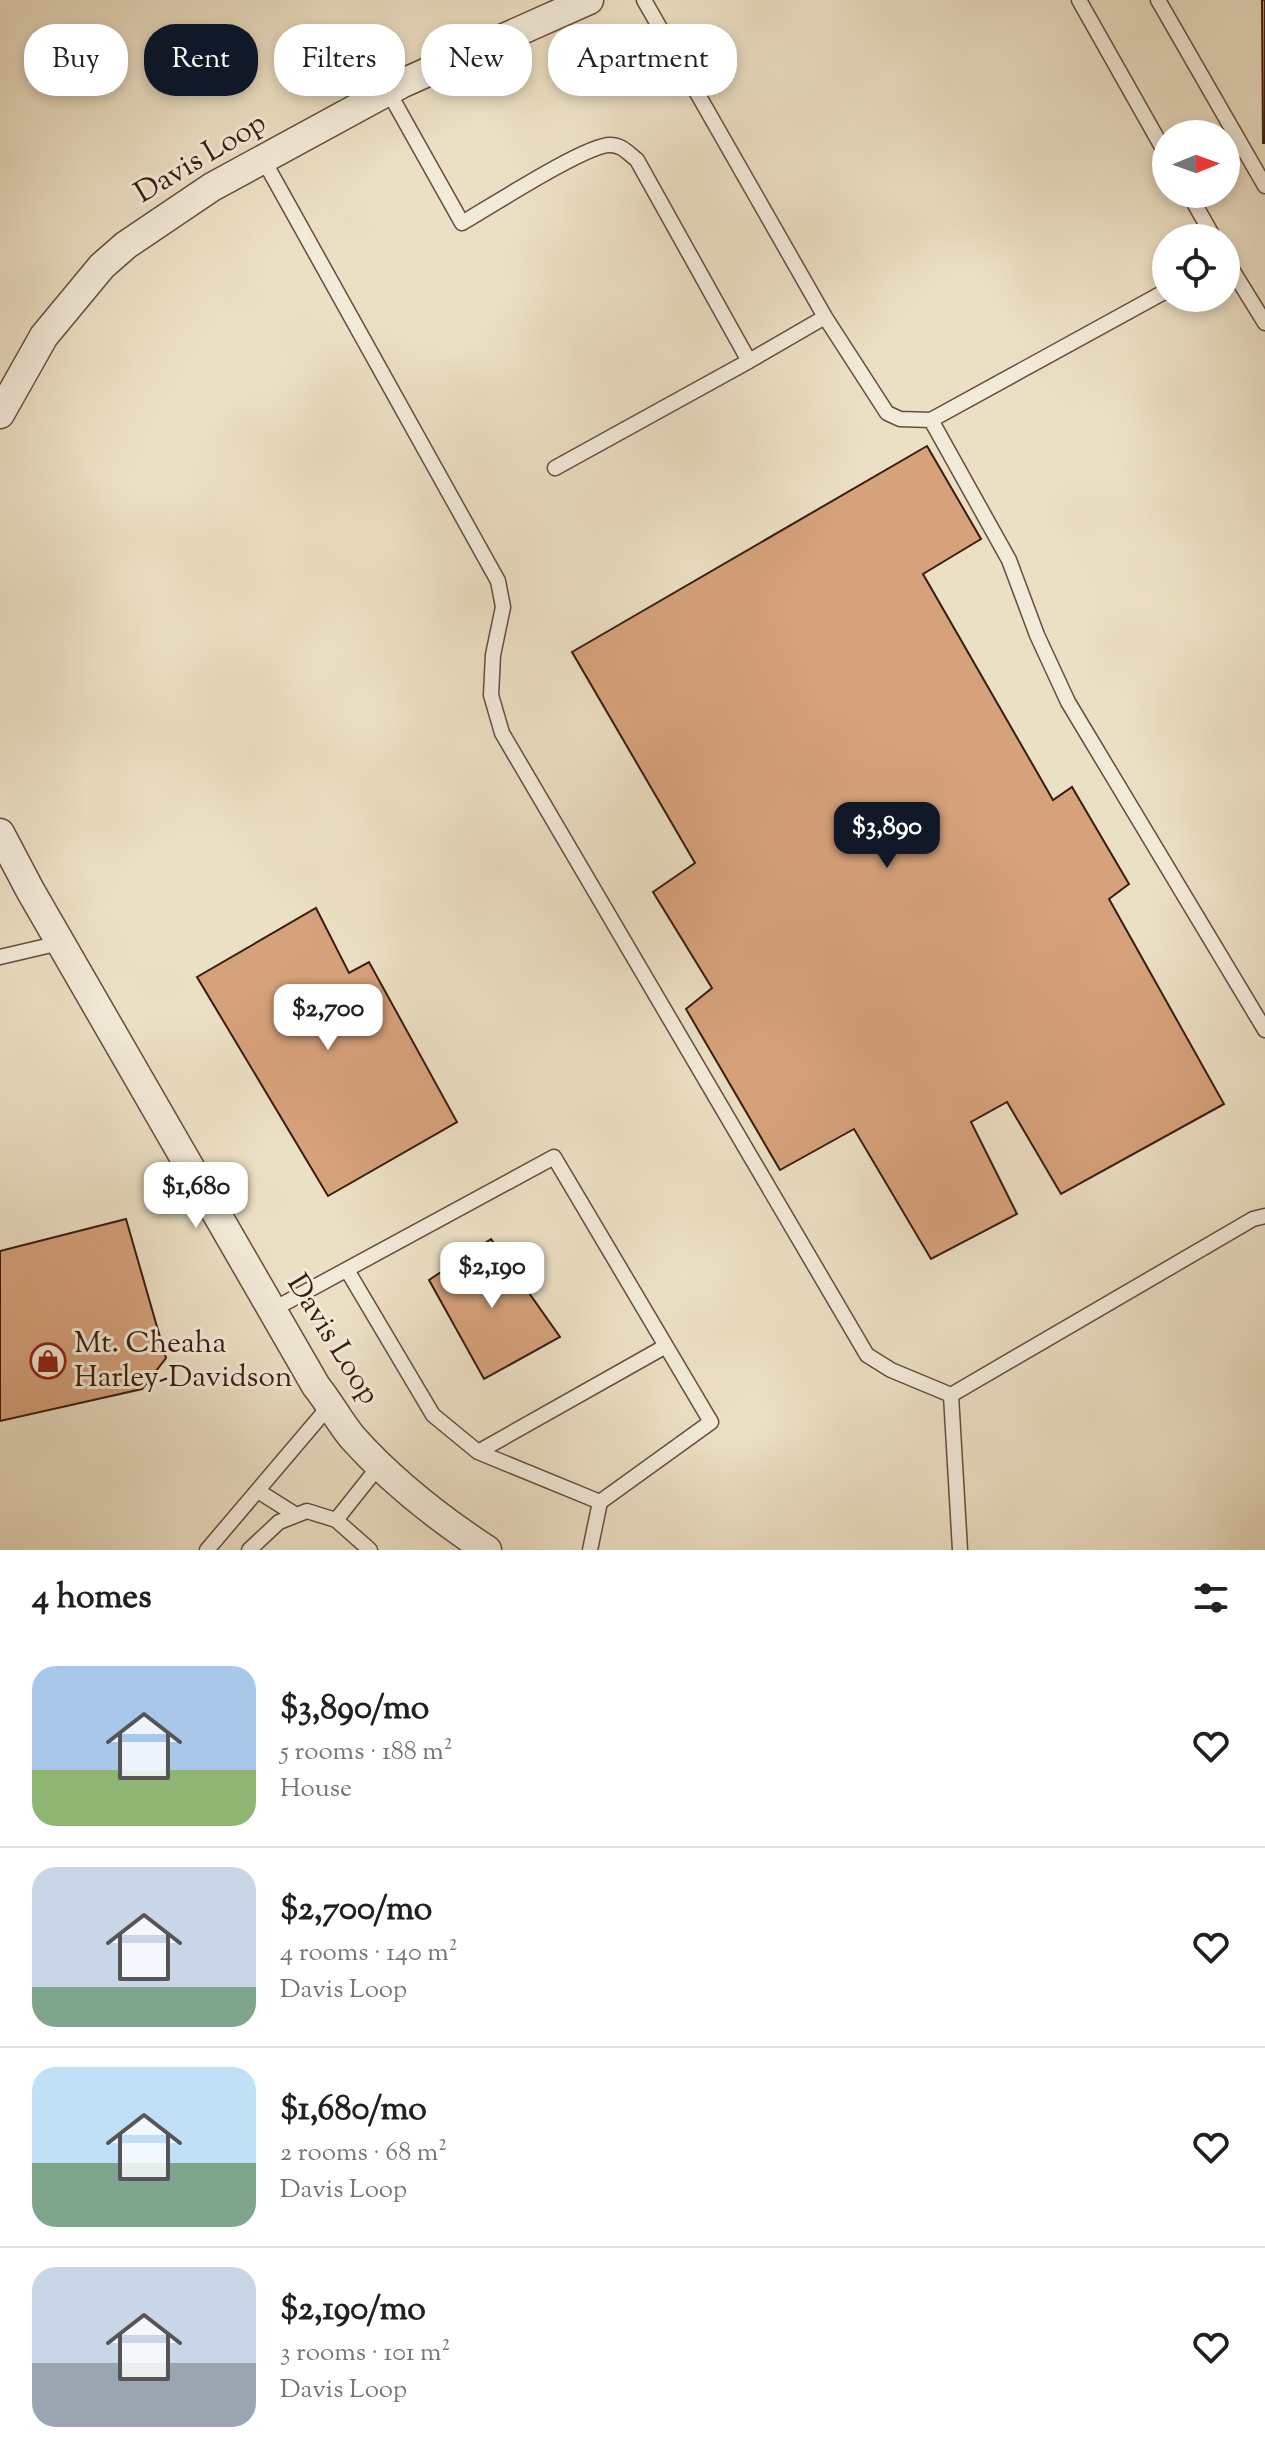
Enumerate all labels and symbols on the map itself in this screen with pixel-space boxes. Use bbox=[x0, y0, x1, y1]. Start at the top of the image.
street label: Davis Loop bbox=[127, 103, 275, 215]
north arrow bbox=[1152, 120, 1240, 208]
pin: $3,890 bbox=[822, 802, 952, 870]
pin: $2,700 bbox=[263, 984, 393, 1052]
pin: $1,680 bbox=[131, 1162, 261, 1230]
pin: $2,190 bbox=[427, 1242, 557, 1310]
street label: Davis Loop bbox=[275, 1266, 389, 1414]
place label: Mt. Cheaha Harley-Davidson bbox=[74, 1323, 293, 1400]
shop icon: Mt. Cheaha Harley-Davidson bbox=[29, 1342, 67, 1380]

